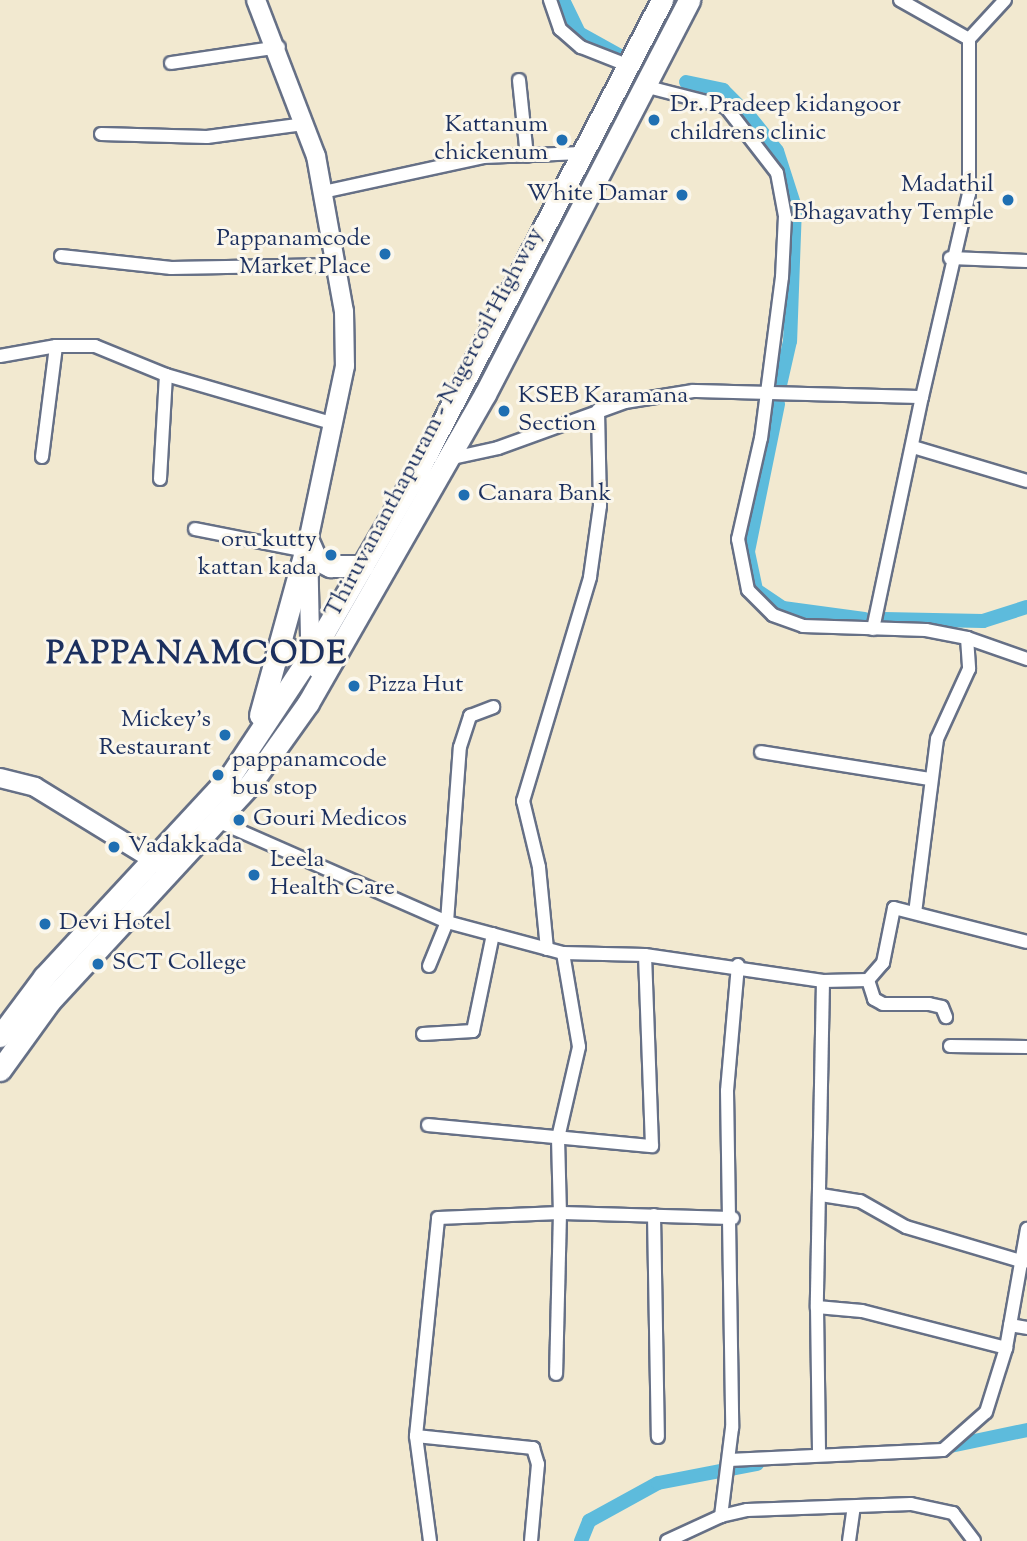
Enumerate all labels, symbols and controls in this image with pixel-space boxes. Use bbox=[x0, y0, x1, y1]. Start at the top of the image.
place label: Dr. Pradeep kidangoor childrens clinic bbox=[670, 92, 901, 148]
marker: Dr. Pradeep kidangoor childrens clinic bbox=[644, 110, 664, 130]
place label: Kattanum chickenum bbox=[434, 112, 548, 168]
marker: Kattanum chickenum bbox=[554, 132, 570, 148]
place label: Madathil Bhagavathy Temple bbox=[793, 172, 994, 228]
place label: White Damar bbox=[526, 181, 668, 209]
marker: White Damar bbox=[674, 187, 690, 203]
marker: Madathil Bhagavathy Temple bbox=[1000, 192, 1016, 208]
street label: Thiruvananthapuram - Nagercoil Highway bbox=[320, 223, 550, 623]
place label: Pappanamcode Market Place bbox=[216, 226, 371, 282]
marker: Pappanamcode Market Place bbox=[377, 246, 393, 262]
place label: KSEB Karamana Section bbox=[518, 383, 688, 439]
marker: KSEB Karamana Section bbox=[496, 403, 512, 419]
place label: Canara Bank bbox=[478, 481, 612, 509]
marker: Canara Bank bbox=[456, 487, 472, 503]
place label: oru kutty kattan kada bbox=[198, 527, 317, 583]
marker: oru kutty kattan kada bbox=[323, 547, 339, 563]
district label: PAPPANAMCODE bbox=[47, 636, 347, 674]
place label: Pizza Hut bbox=[368, 672, 463, 700]
marker: Pizza Hut bbox=[346, 678, 362, 694]
place label: Mickey's Restaurant bbox=[99, 707, 211, 763]
marker: Mickey's Restaurant bbox=[217, 727, 233, 743]
place label: pappanamcode bus stop bbox=[232, 747, 387, 803]
marker: pappanamcode bus stop bbox=[210, 767, 226, 783]
place label: Gouri Medicos bbox=[253, 806, 407, 834]
marker: Gouri Medicos bbox=[231, 812, 247, 828]
place label: Vadakkada bbox=[128, 833, 243, 861]
marker: Vadakkada bbox=[106, 839, 122, 855]
place label: Leela Health Care bbox=[270, 847, 395, 903]
marker: Leela Health Care bbox=[244, 865, 264, 885]
place label: Devi Hotel bbox=[59, 910, 171, 938]
marker: Devi Hotel bbox=[37, 916, 53, 932]
place label: SCT College bbox=[112, 950, 246, 978]
marker: SCT College bbox=[90, 956, 106, 972]

